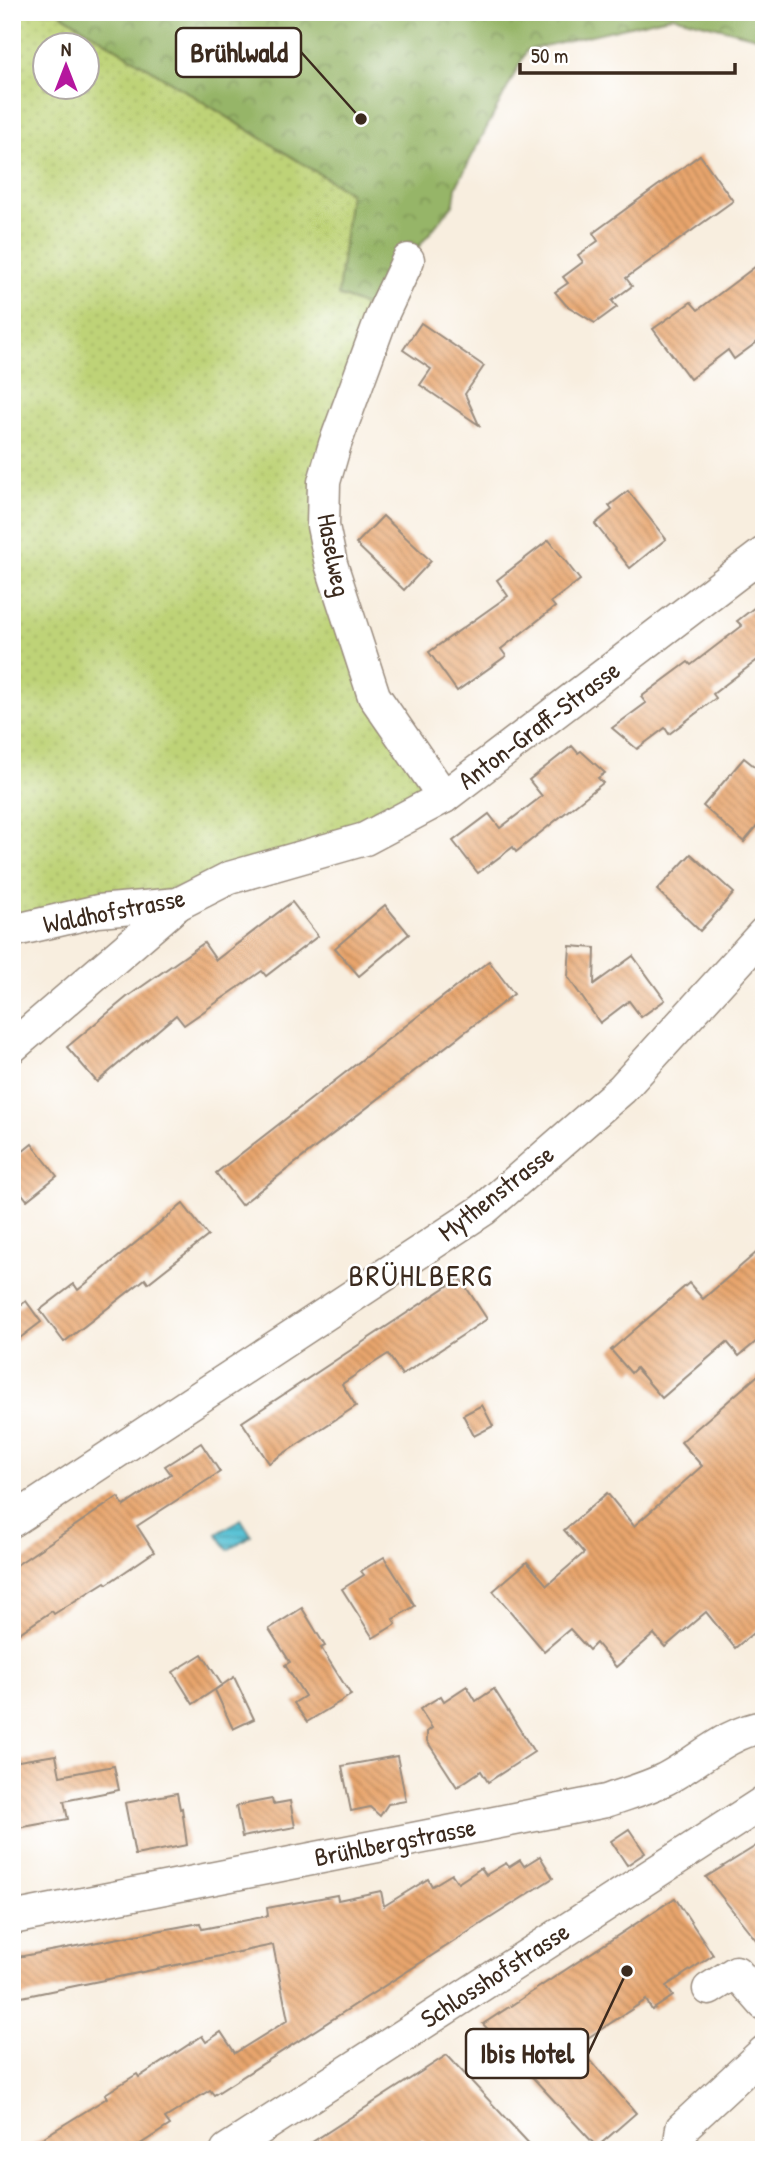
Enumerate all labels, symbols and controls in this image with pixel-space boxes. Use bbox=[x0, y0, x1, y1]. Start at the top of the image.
callout: Brühlwald bbox=[176, 28, 301, 77]
north arrow bbox=[32, 32, 102, 102]
scale bar bbox=[520, 32, 736, 76]
text: Brühlwald bbox=[190, 33, 288, 71]
text: N bbox=[61, 36, 71, 62]
text: 50 m bbox=[531, 41, 568, 70]
street label: Haselweg bbox=[309, 511, 360, 599]
street label: Anton-Graff-Strasse bbox=[451, 652, 627, 797]
street label: Waldhofstrasse bbox=[40, 880, 188, 941]
street label: Mythenstrasse bbox=[431, 1136, 561, 1249]
district label: BRÜHLBERG bbox=[348, 1255, 494, 1295]
street label: Brühlbergstrasse bbox=[311, 1809, 479, 1874]
street label: Schlosshofstrasse bbox=[414, 1913, 576, 2036]
callout: Ibis Hotel bbox=[466, 2029, 588, 2078]
text: Ibis Hotel bbox=[480, 2034, 575, 2072]

